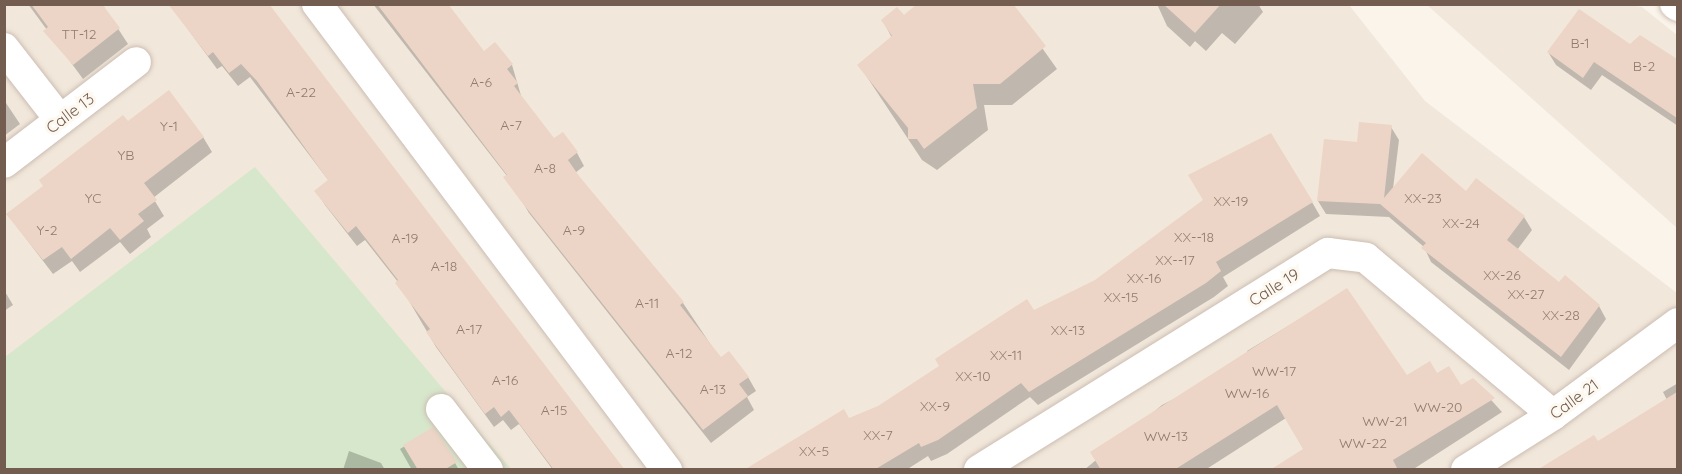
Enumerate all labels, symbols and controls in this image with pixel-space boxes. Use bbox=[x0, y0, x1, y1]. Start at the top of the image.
house number: TT-12 bbox=[61, 26, 97, 42]
house number: B-1 bbox=[1570, 35, 1590, 51]
house number: B-2 bbox=[1633, 58, 1655, 74]
house number: A-6 bbox=[470, 74, 492, 90]
house number: A-22 bbox=[286, 84, 316, 100]
street label: Calle 13 bbox=[42, 89, 98, 137]
house number: A-7 bbox=[500, 117, 522, 133]
house number: Y-1 bbox=[160, 118, 178, 134]
house number: YB bbox=[118, 147, 134, 163]
house number: A-8 bbox=[534, 160, 556, 176]
house number: YC bbox=[85, 190, 101, 206]
house number: XX-23 bbox=[1404, 190, 1442, 206]
house number: XX-19 bbox=[1214, 193, 1248, 209]
house number: XX-24 bbox=[1442, 215, 1480, 231]
house number: Y-2 bbox=[36, 222, 58, 238]
house number: A-9 bbox=[563, 222, 585, 238]
house number: XX--18 bbox=[1174, 229, 1214, 245]
house number: A-19 bbox=[392, 230, 418, 246]
house number: XX--17 bbox=[1155, 252, 1195, 268]
house number: A-18 bbox=[431, 258, 457, 274]
street label: Calle 19 bbox=[1245, 264, 1303, 310]
house number: XX-26 bbox=[1483, 267, 1521, 283]
house number: XX-16 bbox=[1127, 270, 1161, 286]
house number: XX-27 bbox=[1507, 286, 1545, 302]
house number: XX-15 bbox=[1104, 289, 1138, 305]
house number: A-11 bbox=[635, 295, 659, 311]
house number: XX-28 bbox=[1542, 307, 1580, 323]
house number: A-17 bbox=[456, 321, 482, 337]
house number: XX-13 bbox=[1051, 322, 1085, 338]
house number: A-12 bbox=[666, 345, 692, 361]
house number: XX-11 bbox=[990, 347, 1022, 363]
house number: WW-17 bbox=[1252, 363, 1296, 379]
house number: XX-10 bbox=[955, 368, 991, 384]
house number: A-16 bbox=[492, 372, 518, 388]
street label: Calle 21 bbox=[1546, 375, 1602, 423]
house number: A-13 bbox=[700, 381, 726, 397]
house number: WW-16 bbox=[1225, 385, 1269, 401]
house number: XX-9 bbox=[920, 398, 950, 414]
house number: WW-20 bbox=[1414, 399, 1462, 415]
house number: A-15 bbox=[541, 402, 567, 418]
house number: WW-21 bbox=[1362, 413, 1408, 429]
house number: XX-7 bbox=[863, 427, 893, 443]
house number: WW-13 bbox=[1144, 428, 1188, 444]
house number: WW-22 bbox=[1339, 435, 1387, 451]
house number: XX-5 bbox=[799, 443, 829, 459]

